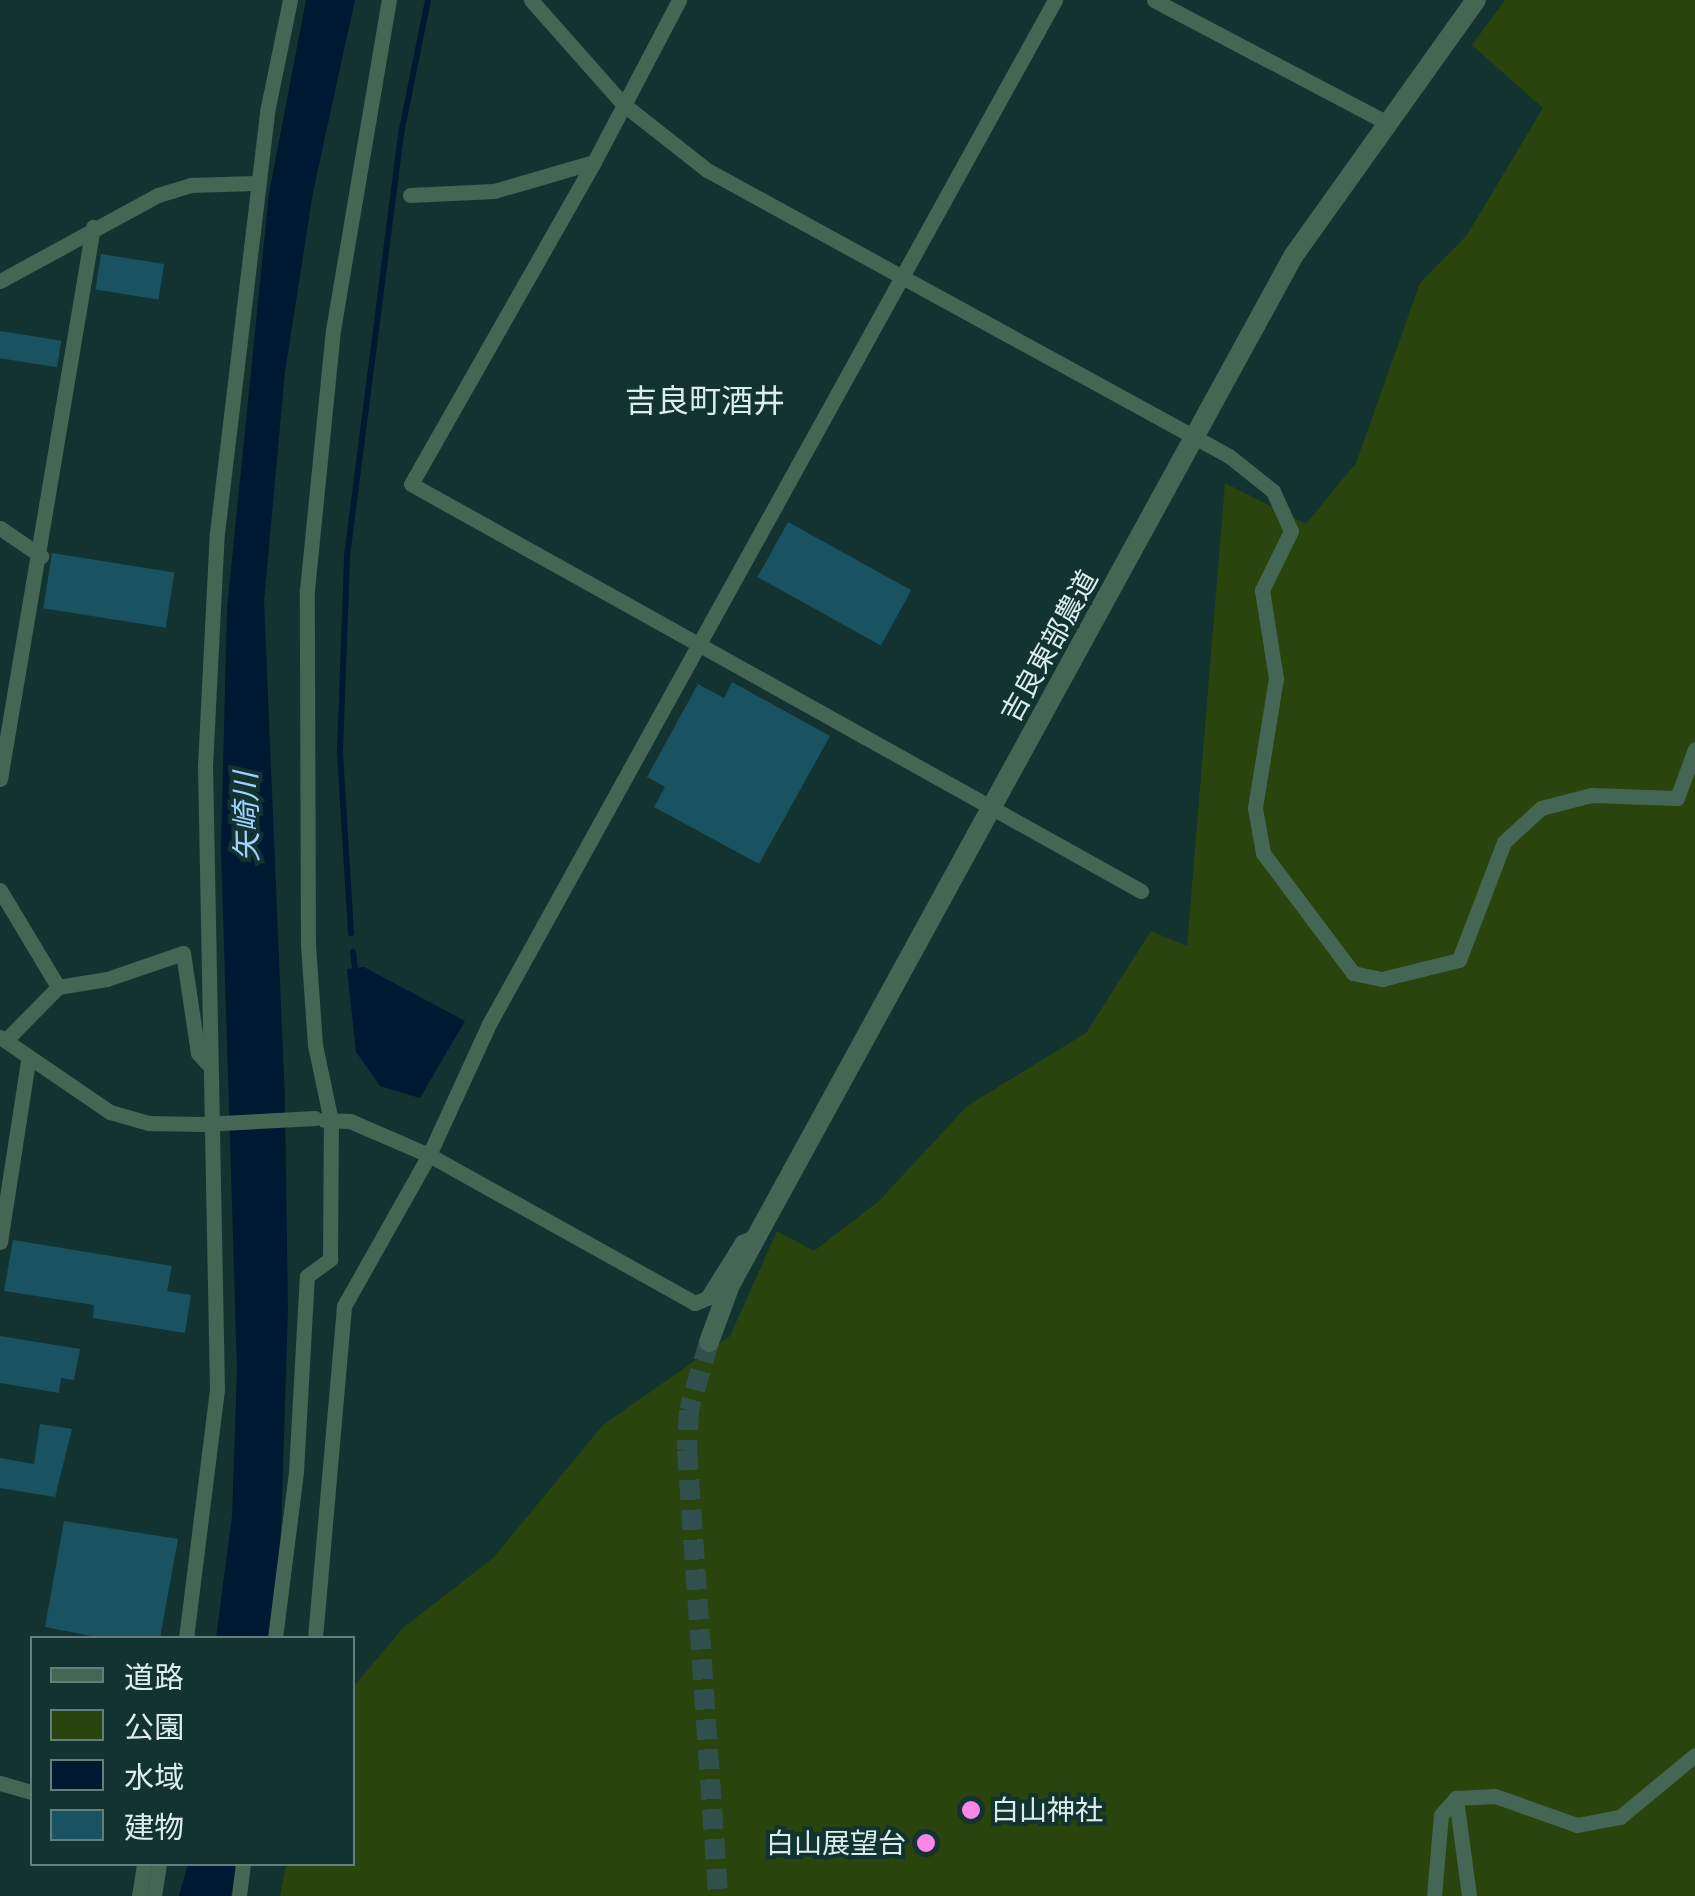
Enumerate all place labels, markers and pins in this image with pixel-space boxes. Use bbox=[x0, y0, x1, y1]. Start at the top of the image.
place label: 白山神社 bbox=[991, 1793, 1103, 1827]
marker: 白山神社 bbox=[960, 1799, 982, 1821]
place label: 白山展望台 bbox=[766, 1826, 906, 1860]
marker: 白山展望台 bbox=[915, 1832, 937, 1854]

